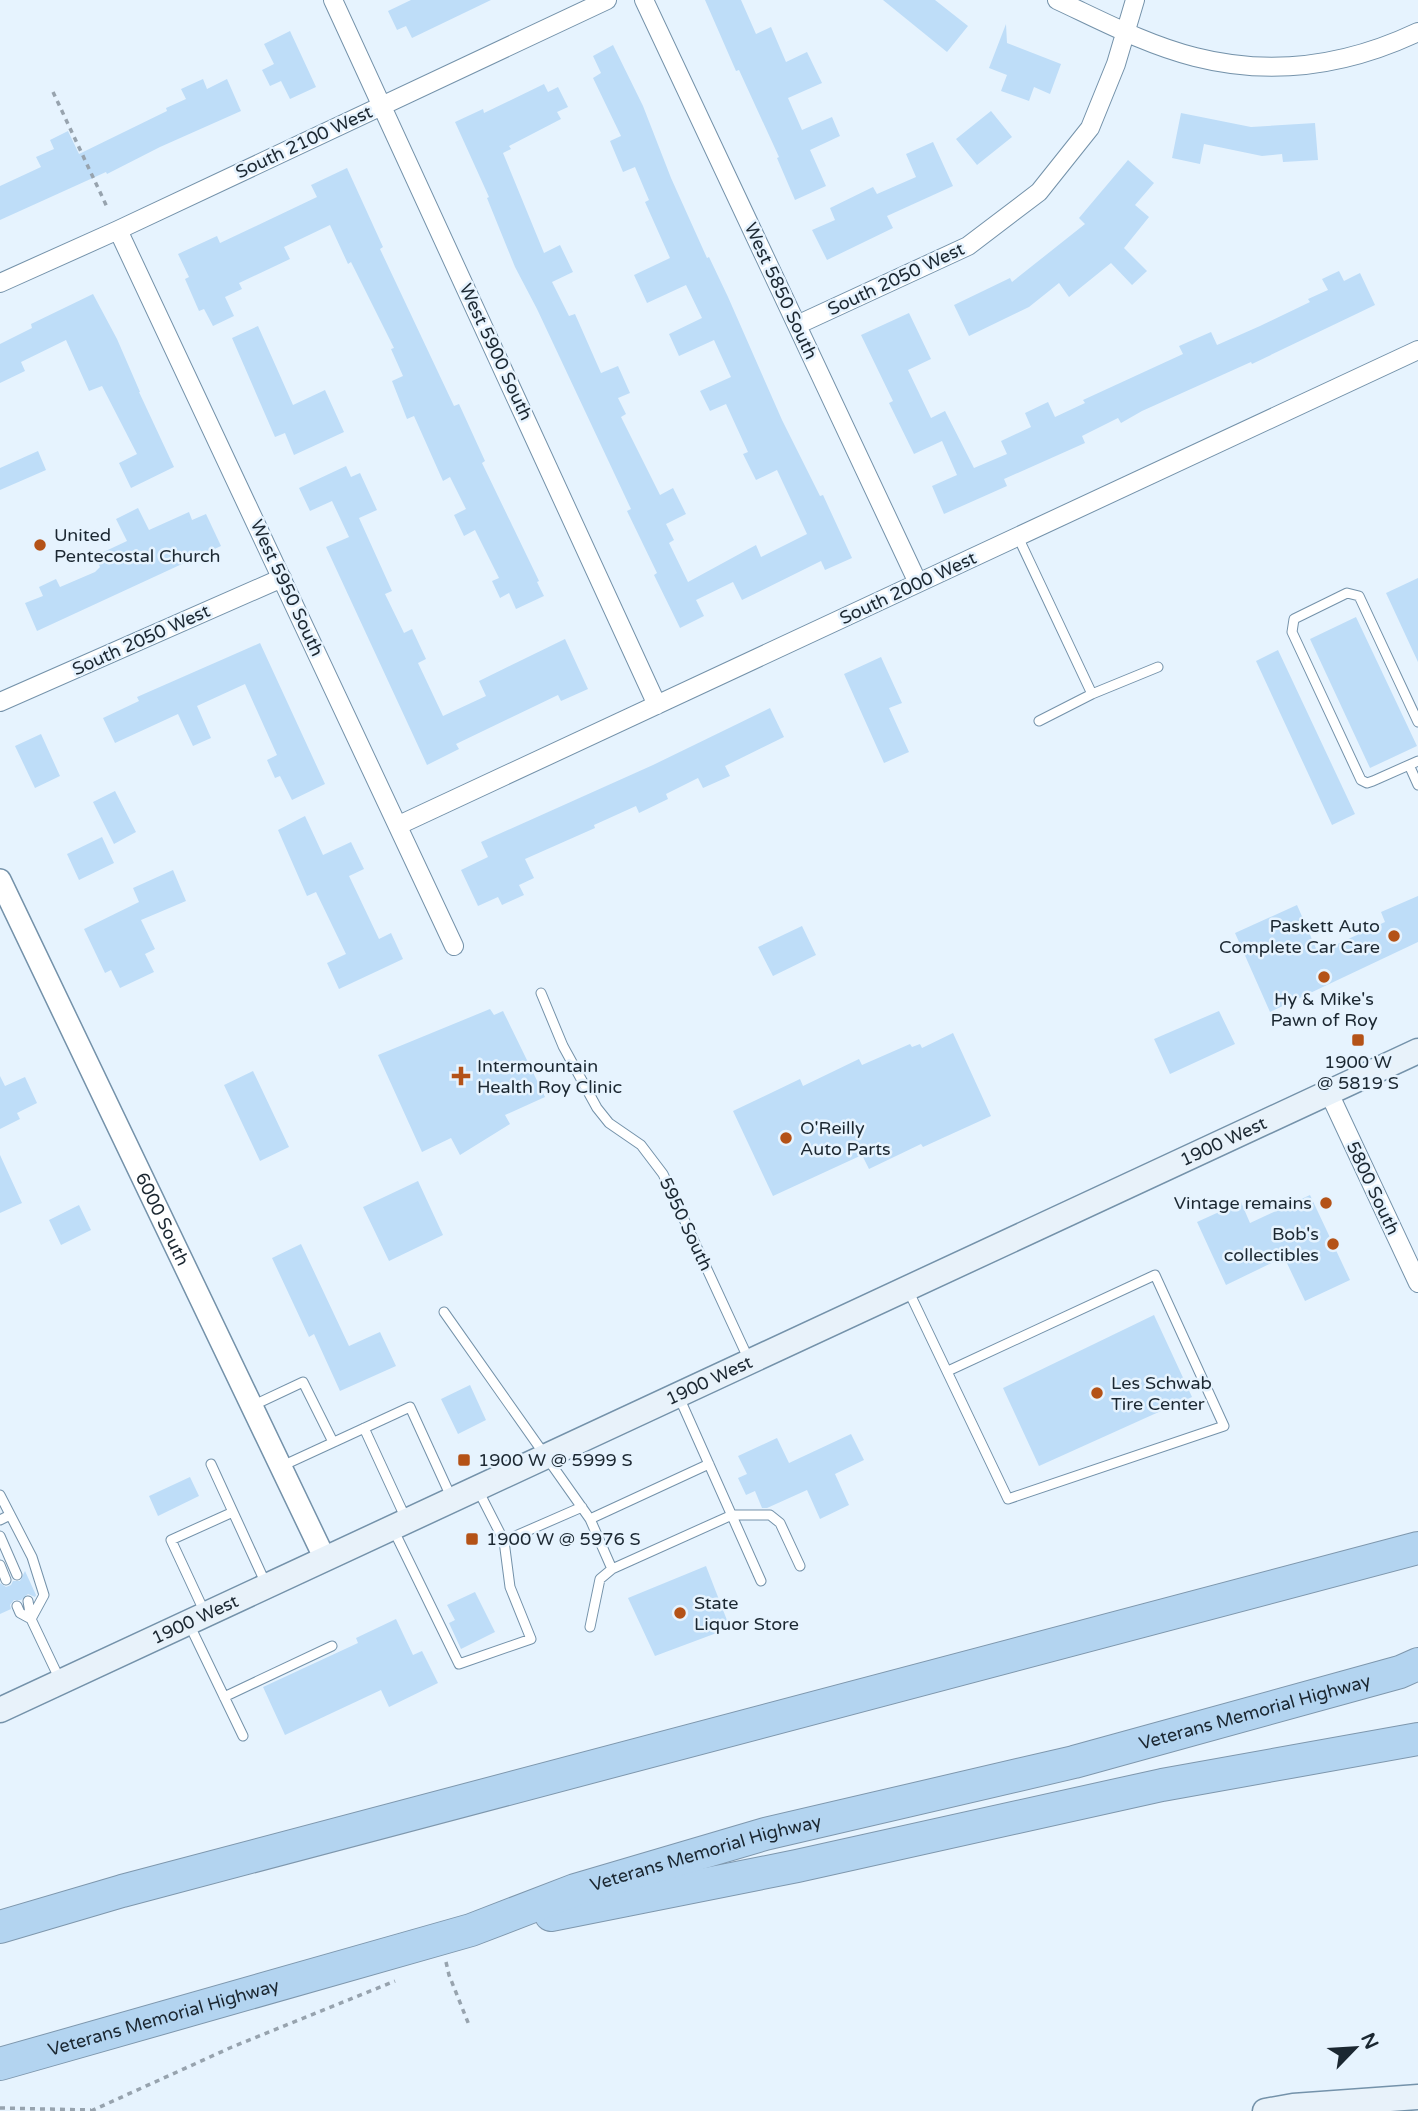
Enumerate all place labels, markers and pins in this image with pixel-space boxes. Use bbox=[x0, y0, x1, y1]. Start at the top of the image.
place label: United Pentecostal Church bbox=[54, 524, 220, 567]
marker: United Pentecostal Church bbox=[32, 537, 48, 553]
place label: Paskett Auto Complete Car Care bbox=[1219, 915, 1380, 958]
marker: Paskett Auto Complete Car Care bbox=[1386, 928, 1402, 944]
marker: Hy & Mike's Pawn of Roy bbox=[1316, 969, 1332, 985]
place label: Hy & Mike's Pawn of Roy bbox=[1270, 988, 1378, 1031]
marker: 1900 W @ 5819 S bbox=[1350, 1032, 1366, 1048]
place label: 1900 W @ 5819 S bbox=[1317, 1051, 1399, 1094]
place label: Intermountain Health Roy Clinic bbox=[477, 1055, 622, 1098]
marker: Intermountain Health Roy Clinic bbox=[451, 1066, 471, 1086]
place label: O'Reilly Auto Parts bbox=[800, 1117, 891, 1160]
marker: O'Reilly Auto Parts bbox=[778, 1130, 794, 1146]
place label: Vintage remains bbox=[1174, 1192, 1312, 1214]
marker: Vintage remains bbox=[1318, 1195, 1334, 1211]
place label: Bob's collectibles bbox=[1224, 1223, 1319, 1266]
marker: Bob's collectibles bbox=[1325, 1236, 1341, 1252]
place label: Les Schwab Tire Center bbox=[1111, 1372, 1212, 1415]
marker: Les Schwab Tire Center bbox=[1089, 1385, 1105, 1401]
place label: 1900 W @ 5999 S bbox=[478, 1449, 633, 1471]
marker: 1900 W @ 5999 S bbox=[456, 1452, 472, 1468]
place label: 1900 W @ 5976 S bbox=[486, 1528, 641, 1550]
marker: 1900 W @ 5976 S bbox=[464, 1531, 480, 1547]
place label: State Liquor Store bbox=[694, 1592, 799, 1635]
marker: State Liquor Store bbox=[672, 1605, 688, 1621]

